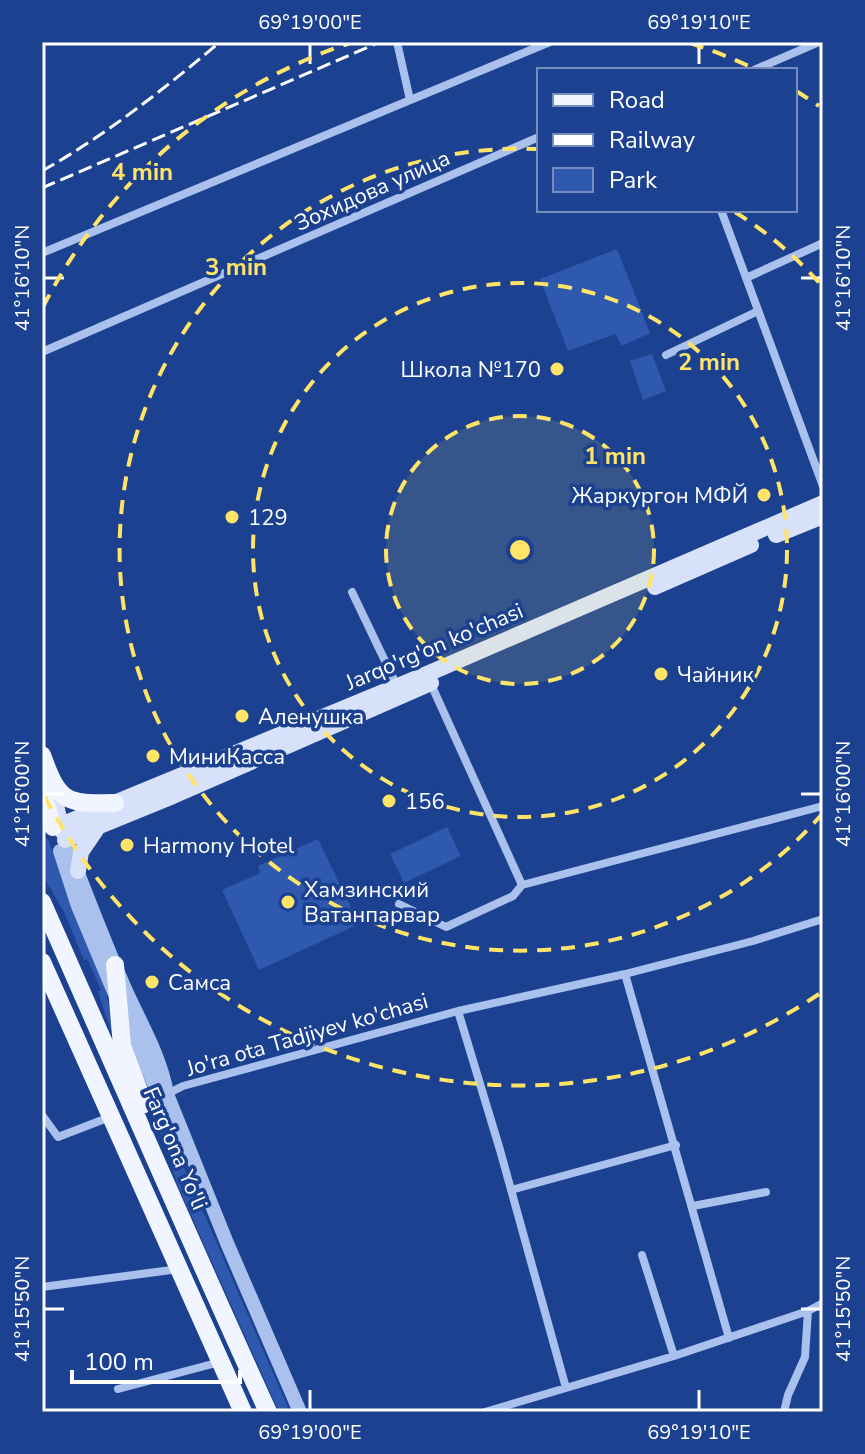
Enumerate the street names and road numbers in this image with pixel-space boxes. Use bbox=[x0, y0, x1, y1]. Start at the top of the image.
street label: Зохидова улица bbox=[290, 143, 455, 239]
street label: Jarqo'rg'on ko'chasi bbox=[340, 596, 528, 698]
street label: Jo'ra ota Tadjiyev ko'chasi bbox=[182, 986, 432, 1084]
street label: Farg'ona Yo'li bbox=[136, 1082, 214, 1215]

